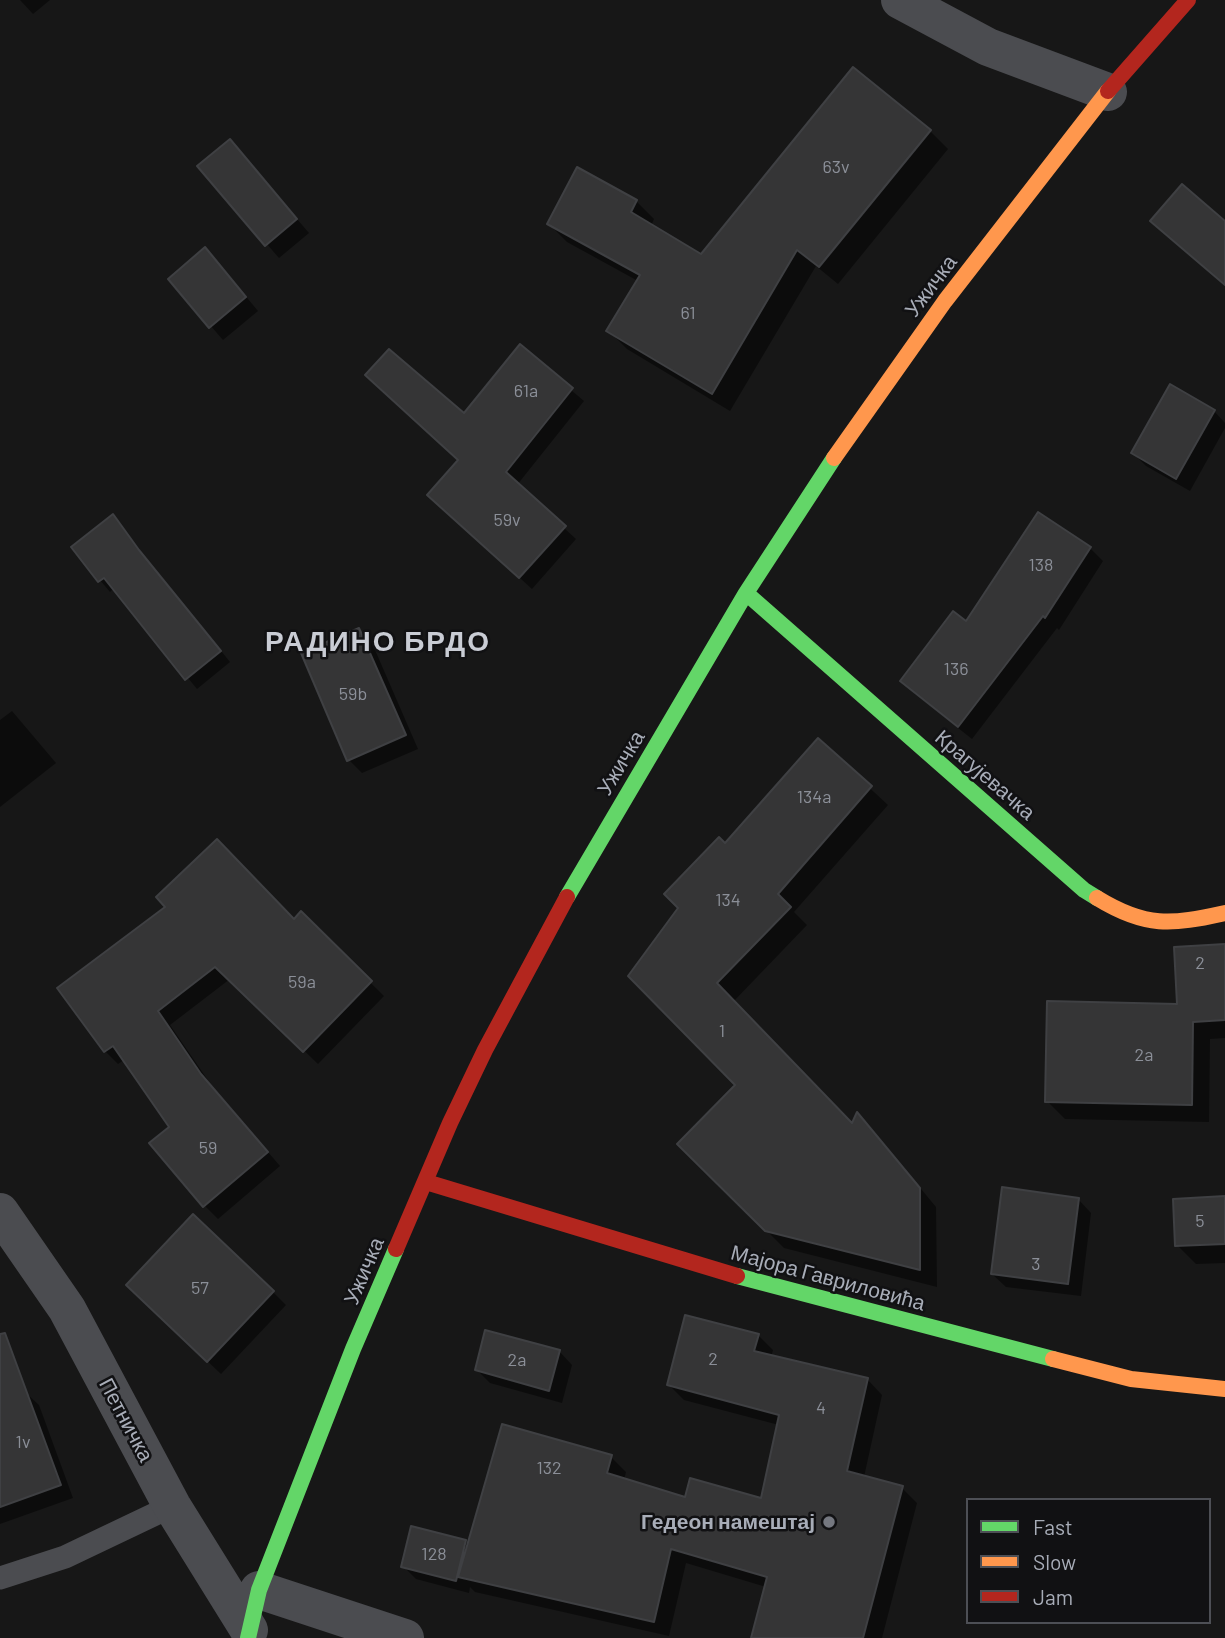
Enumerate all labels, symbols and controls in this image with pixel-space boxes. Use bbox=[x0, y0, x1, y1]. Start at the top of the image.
house number: 63v bbox=[822, 156, 850, 178]
street label: Ужичка bbox=[900, 250, 962, 322]
house number: 61 bbox=[680, 302, 696, 324]
house number: 61a bbox=[514, 380, 538, 402]
house number: 59v bbox=[493, 509, 521, 531]
house number: 138 bbox=[1029, 554, 1053, 576]
district label: РАДИНО БРДО bbox=[266, 625, 490, 659]
house number: 136 bbox=[944, 658, 968, 680]
house number: 59b bbox=[339, 683, 367, 705]
street label: Крагујевачка bbox=[930, 725, 1040, 825]
street label: Ужичка bbox=[592, 726, 650, 800]
house number: 134a bbox=[797, 786, 831, 808]
house number: 134 bbox=[715, 889, 741, 911]
house number: 2 bbox=[1195, 952, 1205, 974]
house number: 59a bbox=[288, 971, 316, 993]
house number: 1 bbox=[719, 1020, 725, 1042]
house number: 2a bbox=[1135, 1044, 1153, 1066]
house number: 59 bbox=[199, 1137, 217, 1159]
house number: 5 bbox=[1195, 1210, 1205, 1232]
street label: Ужичка bbox=[339, 1234, 389, 1308]
street label: Мајора Гавриловића bbox=[728, 1240, 928, 1316]
house number: 3 bbox=[1031, 1253, 1041, 1275]
house number: 57 bbox=[191, 1277, 209, 1299]
house number: 2 bbox=[708, 1348, 718, 1370]
house number: 2a bbox=[508, 1349, 526, 1371]
street label: Петничка bbox=[93, 1374, 159, 1466]
house number: 4 bbox=[816, 1397, 826, 1419]
house number: 1v bbox=[16, 1431, 30, 1453]
house number: 132 bbox=[536, 1457, 562, 1479]
legend bbox=[966, 1498, 1211, 1624]
place label: Гедеон намештај bbox=[641, 1509, 815, 1535]
marker: Гедеон намештај bbox=[821, 1514, 837, 1530]
text: Fast bbox=[1033, 1514, 1073, 1539]
house number: 128 bbox=[421, 1543, 447, 1565]
text: Slow bbox=[1033, 1549, 1076, 1574]
text: Jam bbox=[1033, 1584, 1073, 1609]

